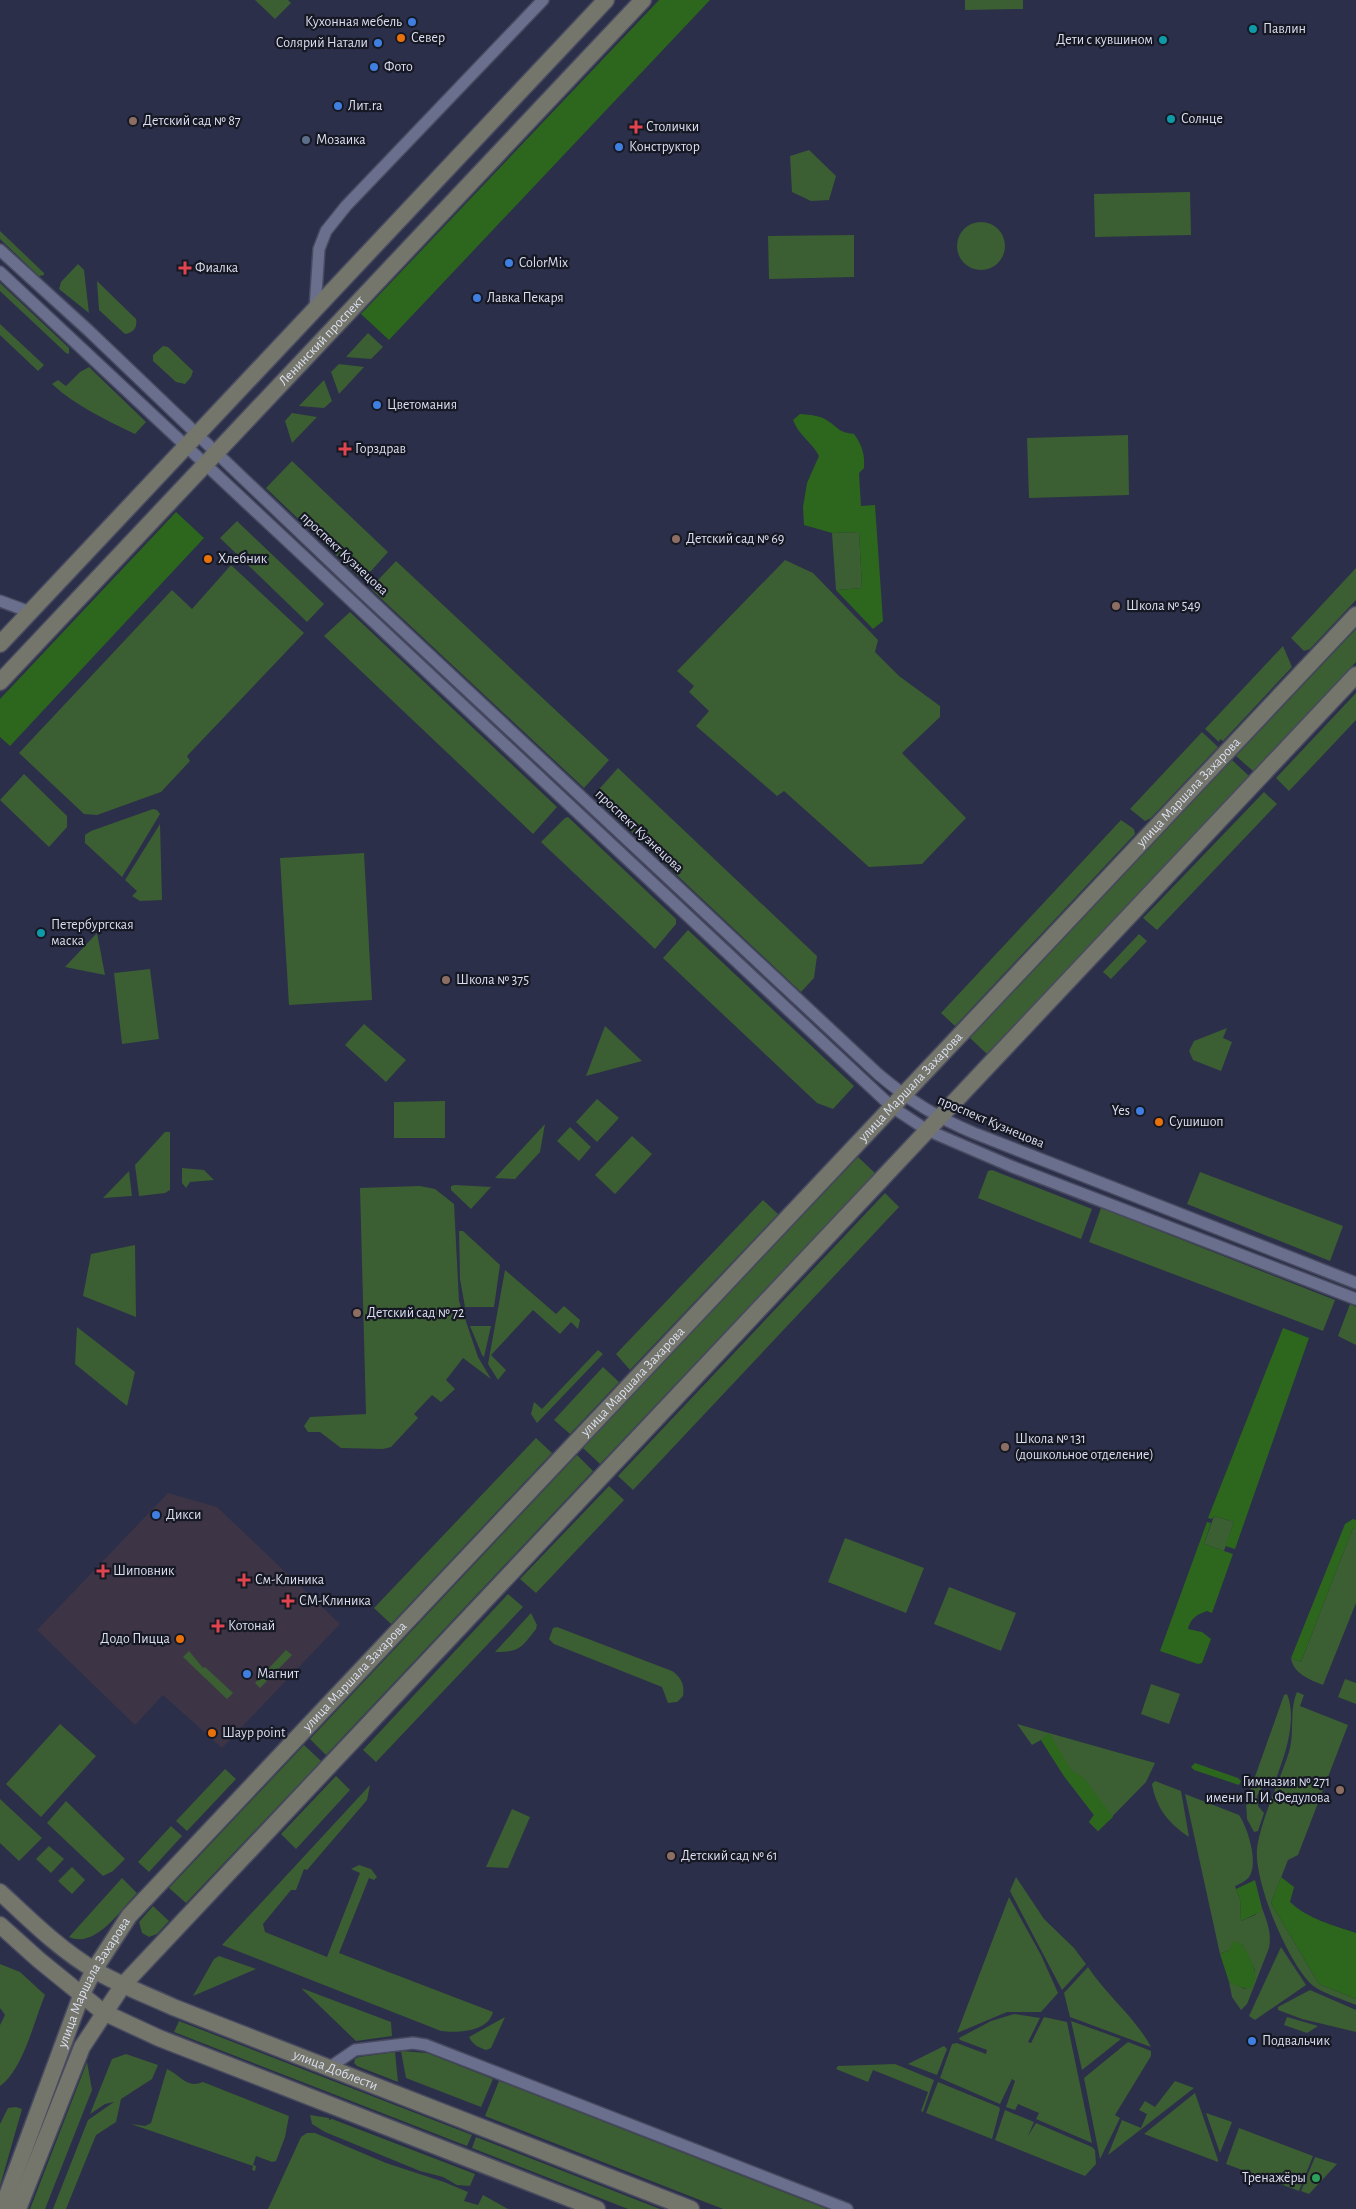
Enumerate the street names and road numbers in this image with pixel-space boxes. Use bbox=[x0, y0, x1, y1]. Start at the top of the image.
street label: Ленинский проспект bbox=[276, 292, 368, 388]
street label: проспект Кузнецова bbox=[297, 510, 391, 599]
street label: улица Маршала Захарова bbox=[1133, 735, 1244, 851]
street label: проспект Кузнецова bbox=[592, 787, 686, 876]
street label: улица Маршала Захарова bbox=[855, 1029, 966, 1145]
street label: проспект Кузнецова bbox=[936, 1093, 1047, 1151]
street label: улица Маршала Захарова bbox=[577, 1324, 688, 1440]
street label: улица Маршала Захарова bbox=[300, 1619, 410, 1734]
street label: улица Маршала Захарова bbox=[55, 1914, 133, 2050]
street label: улица Доблести bbox=[290, 2047, 380, 2093]

